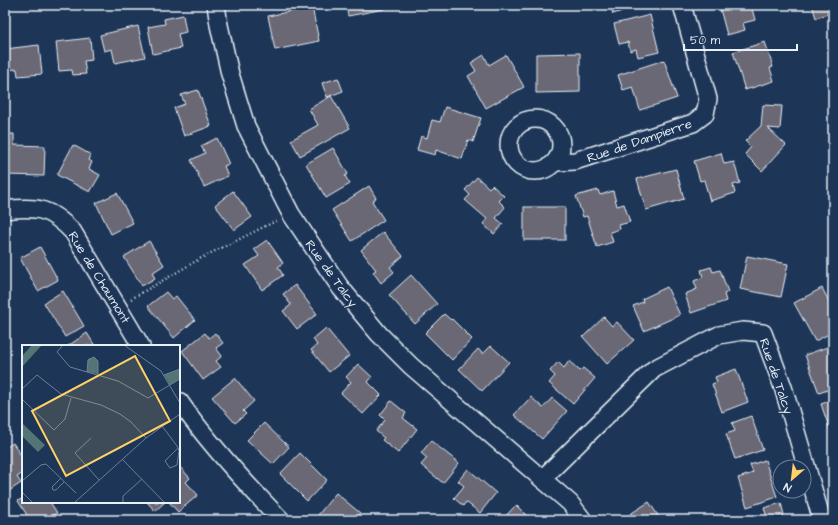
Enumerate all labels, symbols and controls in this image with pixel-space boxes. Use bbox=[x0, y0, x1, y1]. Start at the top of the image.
scale bar bbox=[684, 26, 797, 52]
text: 50 m bbox=[690, 32, 721, 49]
street label: Rue de Dampierre bbox=[584, 115, 694, 167]
street label: Rue de Chaumont bbox=[64, 228, 135, 327]
street label: Rue de Talcy bbox=[300, 236, 362, 311]
street label: Rue de Talcy bbox=[754, 336, 797, 417]
inset map bbox=[22, 345, 180, 503]
north arrow bbox=[772, 459, 812, 499]
text: N bbox=[781, 479, 794, 496]

